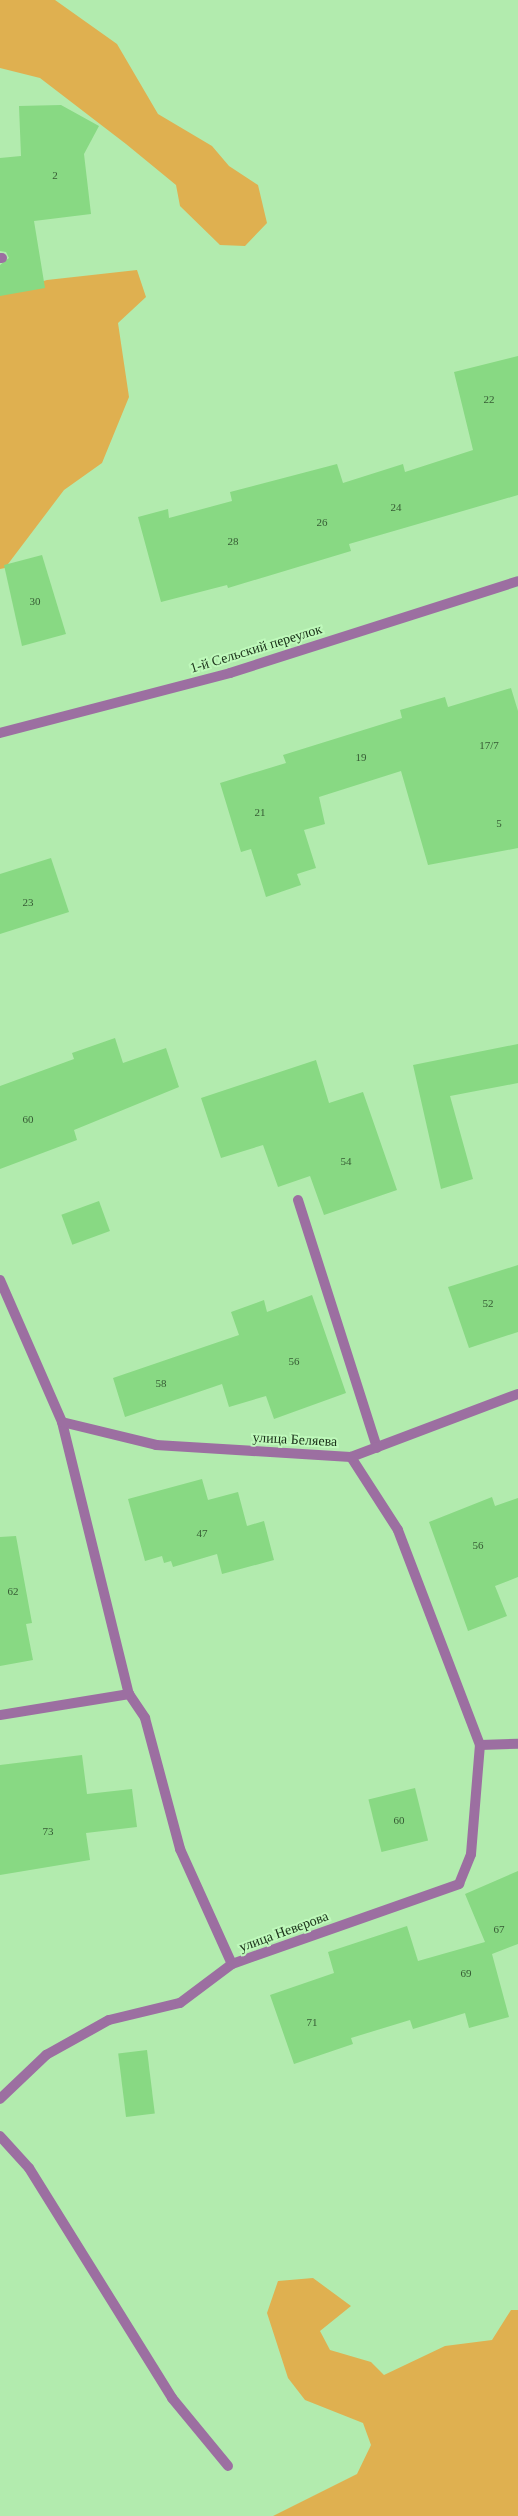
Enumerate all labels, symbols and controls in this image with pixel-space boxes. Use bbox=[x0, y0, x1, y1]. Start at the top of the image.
house number: 2 bbox=[52, 168, 58, 182]
house number: 22 bbox=[484, 392, 494, 406]
house number: 24 bbox=[391, 500, 402, 514]
house number: 26 bbox=[316, 515, 328, 529]
house number: 28 bbox=[228, 534, 238, 548]
house number: 30 bbox=[30, 594, 40, 608]
street label: 1-й Сельский переулок bbox=[188, 621, 324, 677]
house number: 17/7 bbox=[479, 738, 499, 752]
house number: 19 bbox=[356, 750, 366, 764]
house number: 21 bbox=[254, 805, 266, 819]
house number: 5 bbox=[496, 816, 502, 830]
house number: 23 bbox=[22, 895, 34, 909]
house number: 60 bbox=[22, 1112, 34, 1126]
house number: 54 bbox=[341, 1154, 352, 1168]
house number: 52 bbox=[482, 1296, 493, 1310]
house number: 56 bbox=[288, 1354, 300, 1368]
house number: 58 bbox=[156, 1376, 167, 1390]
street label: улица Беляева bbox=[252, 1429, 338, 1451]
house number: 47 bbox=[196, 1526, 208, 1540]
house number: 56 bbox=[472, 1538, 483, 1552]
house number: 62 bbox=[8, 1584, 18, 1598]
house number: 60 bbox=[394, 1813, 404, 1827]
house number: 73 bbox=[42, 1824, 54, 1838]
street label: улица Неверова bbox=[237, 1908, 331, 1956]
house number: 67 bbox=[494, 1922, 504, 1936]
house number: 69 bbox=[461, 1966, 472, 1980]
house number: 71 bbox=[306, 2015, 318, 2029]

